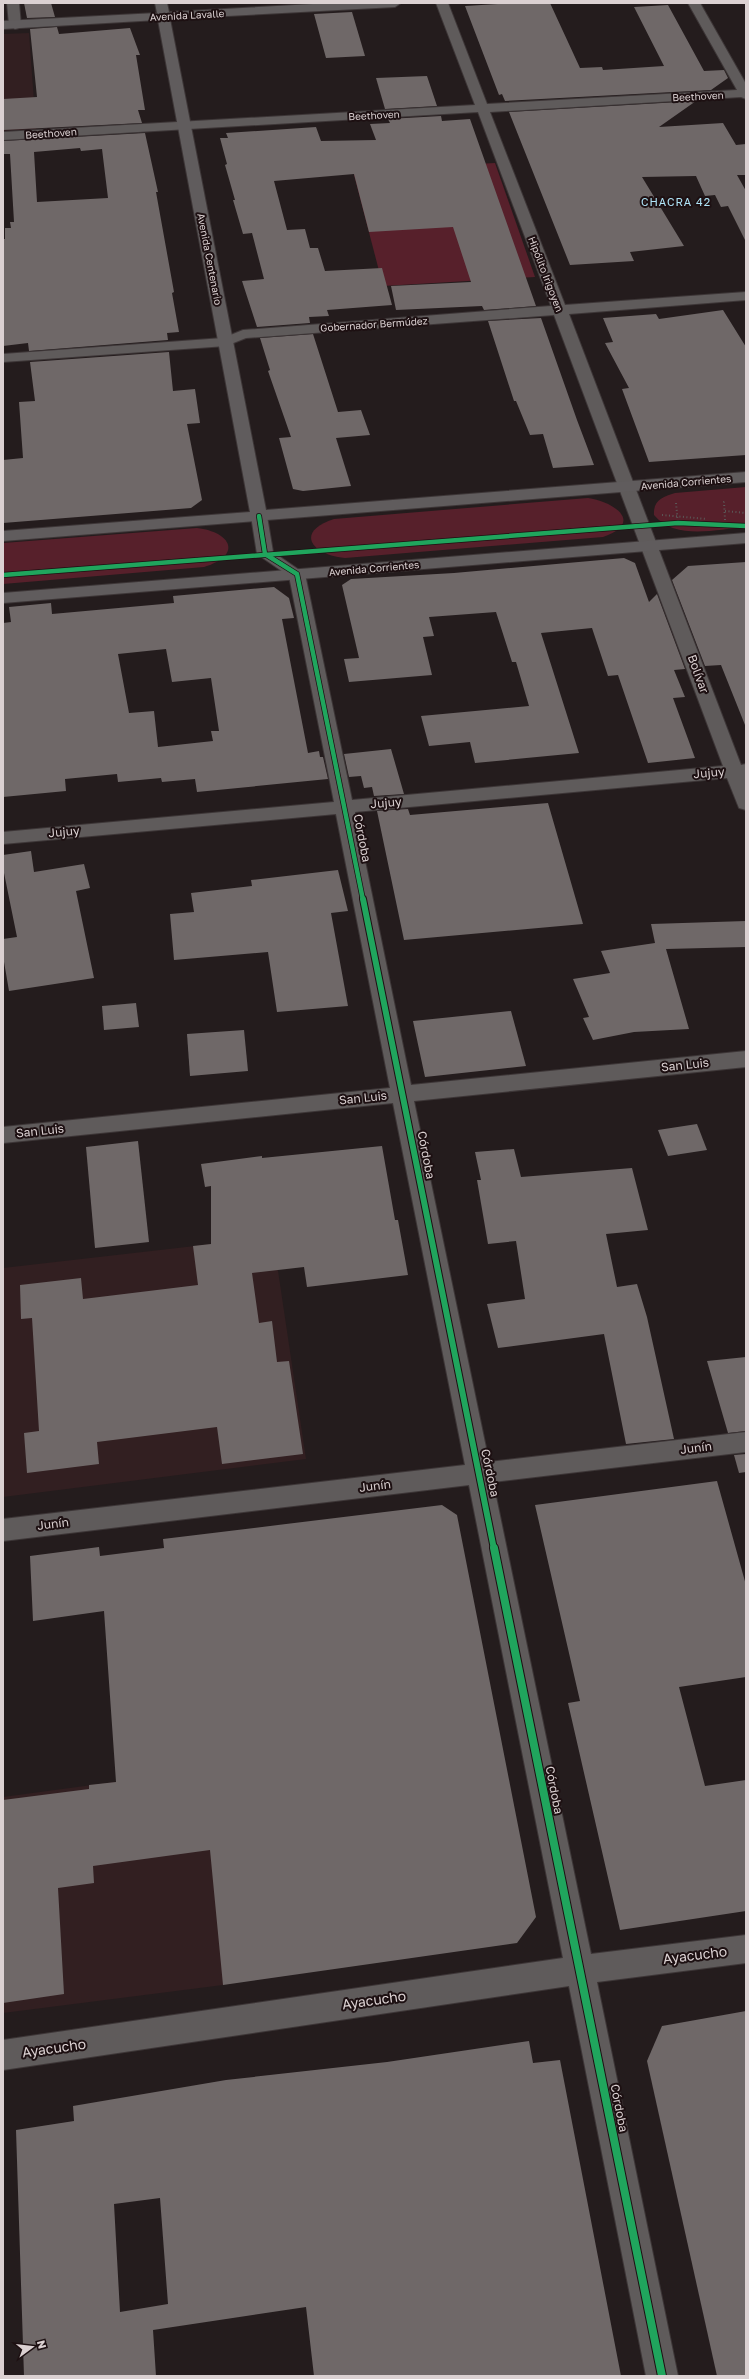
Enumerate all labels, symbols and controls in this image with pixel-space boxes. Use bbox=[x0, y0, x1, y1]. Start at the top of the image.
street label: Avenida Lavalle bbox=[149, 7, 225, 23]
street label: Beethoven bbox=[672, 89, 724, 103]
street label: Beethoven bbox=[348, 108, 400, 122]
street label: Beethoven bbox=[25, 125, 77, 141]
district label: CHACRA 42 bbox=[641, 195, 711, 208]
street label: Avenida Centenario bbox=[195, 212, 225, 306]
street label: Hipólito Irigoyen bbox=[526, 235, 566, 313]
street label: Gobernador Bermúdez bbox=[320, 314, 428, 334]
street label: Avenida Corrientes bbox=[640, 472, 732, 492]
street label: Avenida Corrientes bbox=[328, 558, 420, 578]
street label: Bolívar bbox=[685, 652, 712, 696]
street label: Jujuy bbox=[693, 764, 725, 781]
street label: Jujuy bbox=[370, 794, 402, 811]
street label: Córdoba bbox=[350, 813, 374, 863]
street label: Jujuy bbox=[48, 823, 80, 840]
street label: San Luis bbox=[660, 1055, 710, 1074]
street label: San Luis bbox=[338, 1088, 388, 1107]
street label: San Luis bbox=[15, 1121, 65, 1140]
street label: Córdoba bbox=[414, 1130, 438, 1180]
street label: Junín bbox=[679, 1438, 713, 1457]
street label: Córdoba bbox=[478, 1448, 503, 1498]
street label: Junín bbox=[358, 1476, 392, 1495]
street label: Junín bbox=[36, 1514, 70, 1533]
street label: Córdoba bbox=[542, 1765, 566, 1815]
street label: Ayacucho bbox=[662, 1942, 728, 1967]
street label: Ayacucho bbox=[341, 1987, 407, 2012]
street label: Ayacucho bbox=[21, 2035, 87, 2060]
street label: Córdoba bbox=[607, 2083, 631, 2133]
north arrow bbox=[12, 2327, 52, 2367]
text: N bbox=[35, 2339, 50, 2350]

